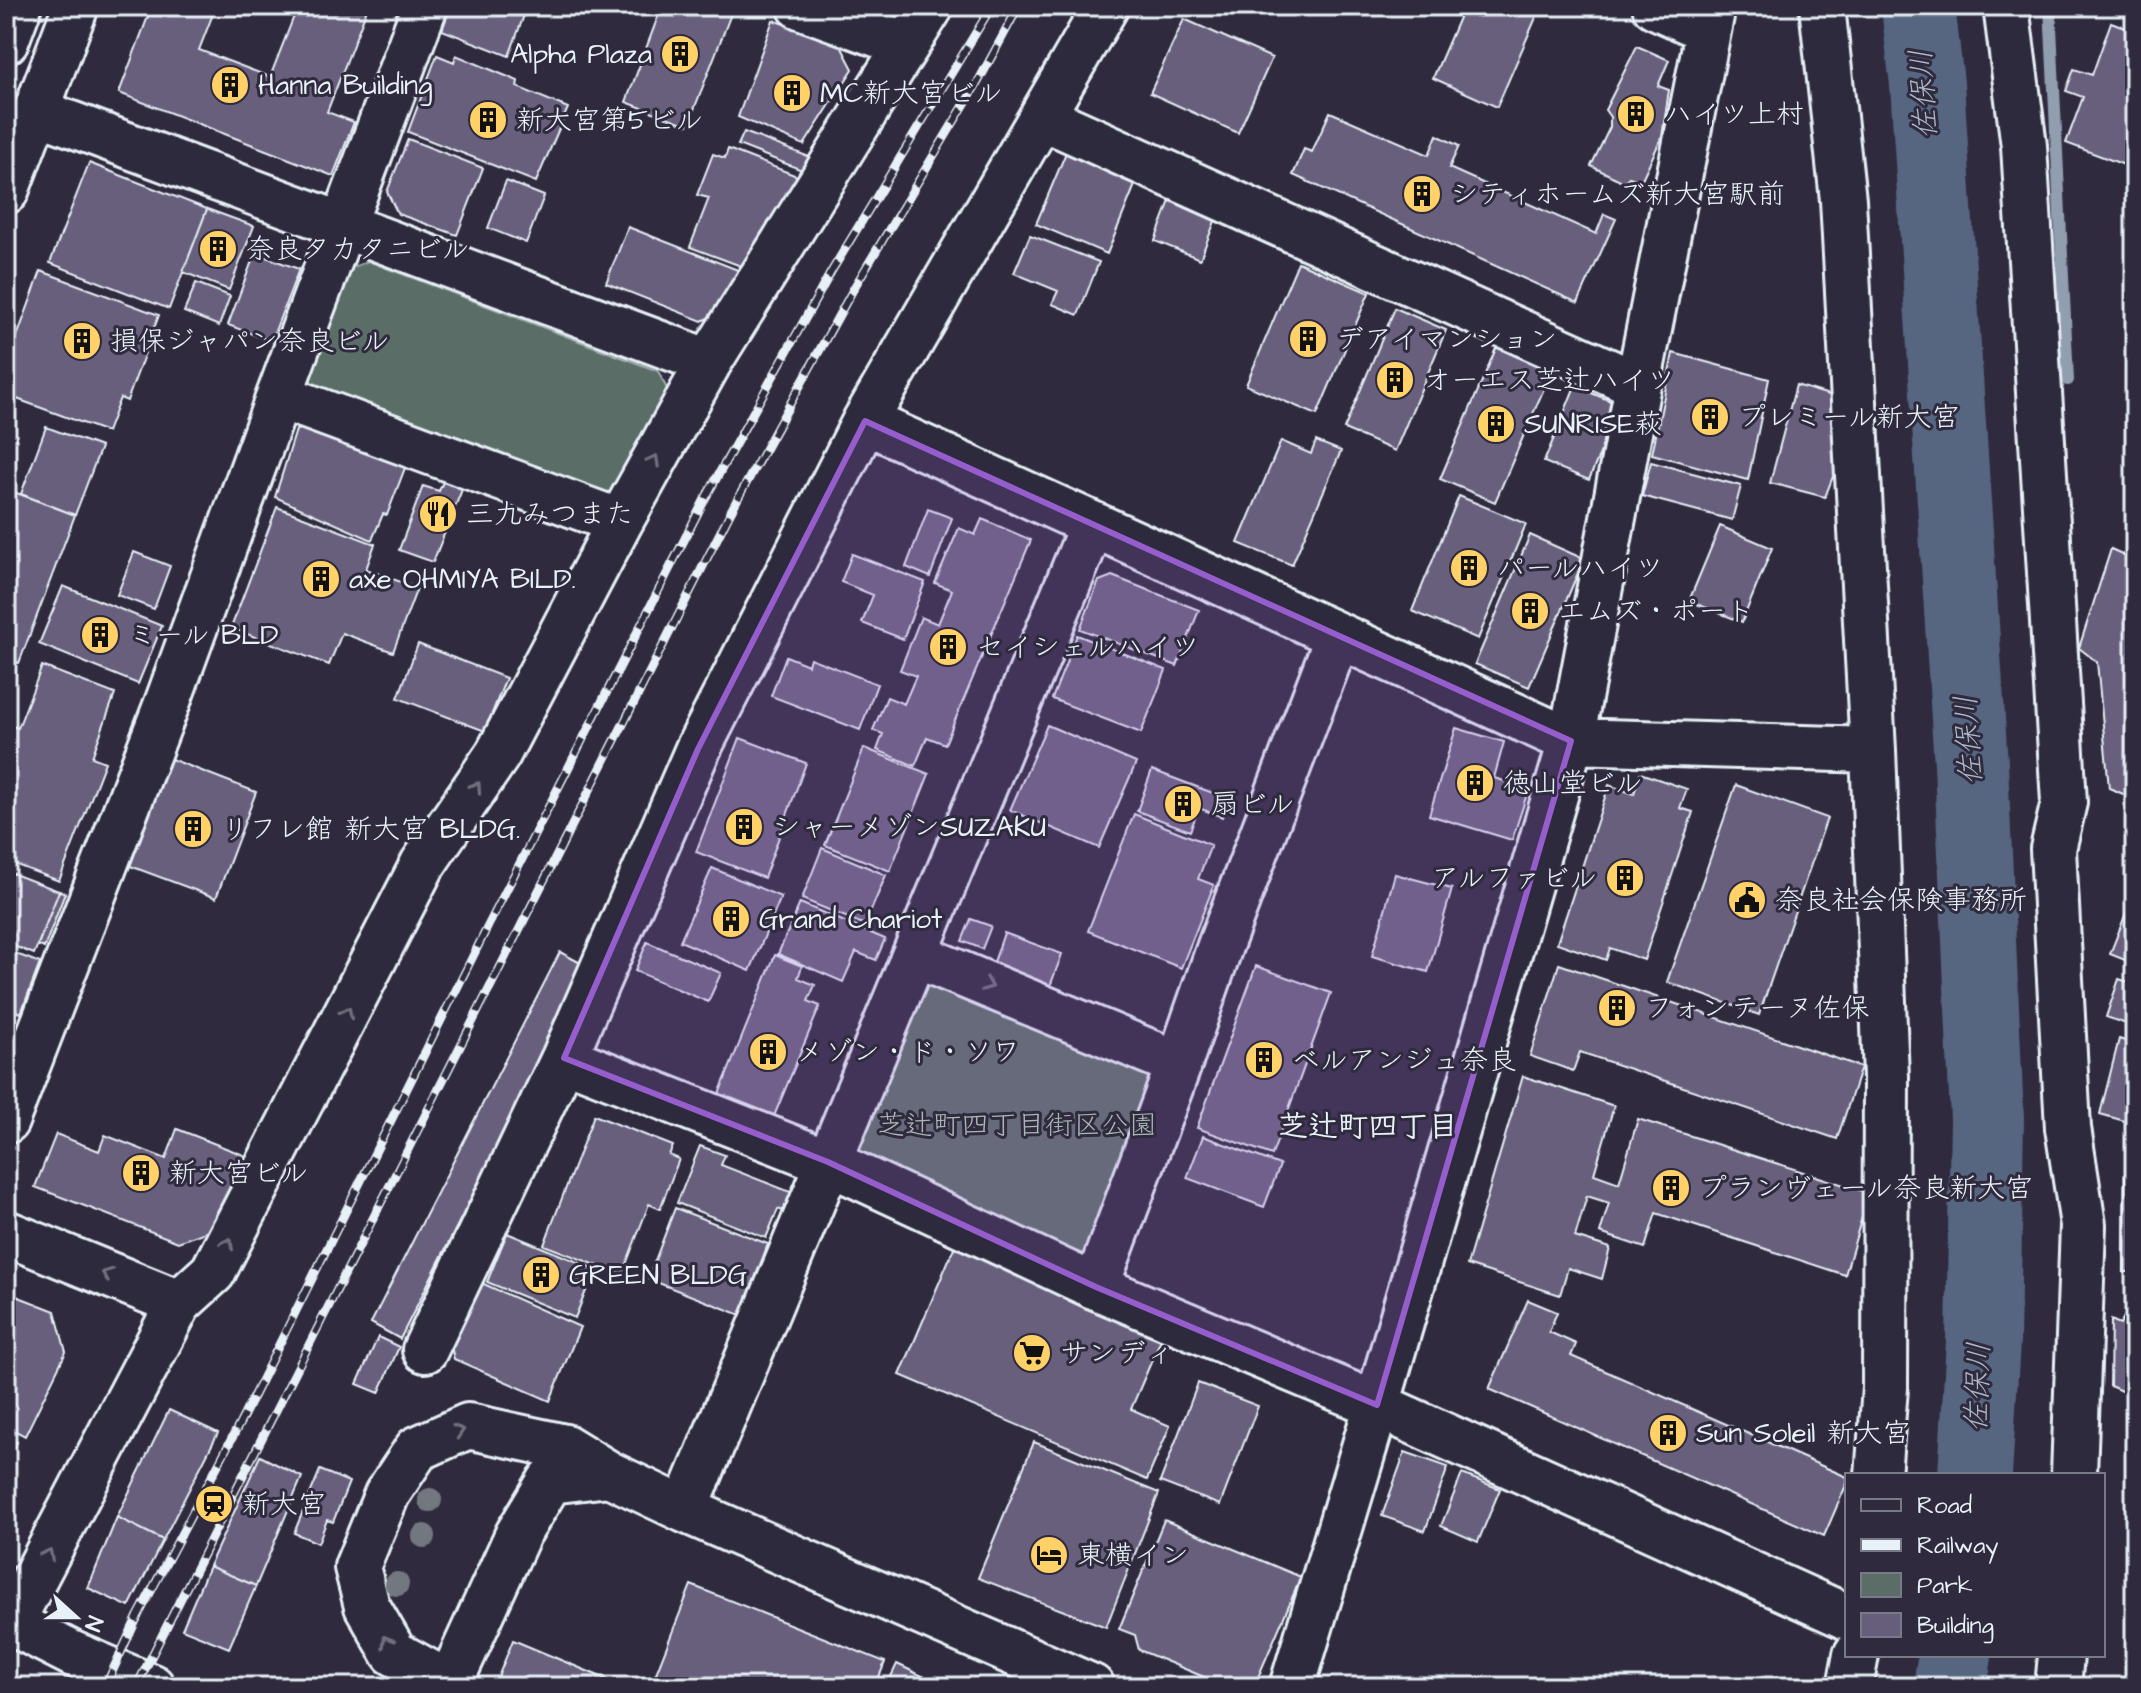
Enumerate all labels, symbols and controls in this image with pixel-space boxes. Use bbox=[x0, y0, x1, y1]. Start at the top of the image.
building icon: Alpha Plaza bbox=[659, 33, 701, 75]
place label: Alpha Plaza bbox=[510, 35, 652, 74]
water label: 佐保川 bbox=[1900, 48, 1948, 140]
building icon: Hanna Building bbox=[209, 64, 251, 106]
place label: Hanna Building bbox=[258, 66, 432, 106]
building icon: MC新大宮ビル bbox=[771, 72, 813, 114]
place label: MC新大宮ビル bbox=[820, 74, 1002, 113]
building icon: ハイツ上村 bbox=[1615, 93, 1657, 135]
place label: ハイツ上村 bbox=[1664, 95, 1804, 134]
building icon: 新大宮第5ビル bbox=[467, 99, 509, 141]
place label: 新大宮第5ビル bbox=[516, 101, 703, 140]
building icon: シティホームズ新大宮駅前 bbox=[1401, 173, 1443, 215]
place label: シティホームズ新大宮駅前 bbox=[1450, 175, 1785, 214]
building icon: 奈良タカタニビル bbox=[197, 228, 239, 270]
place label: 奈良タカタニビル bbox=[246, 230, 469, 269]
building icon: デアイマンション bbox=[1287, 318, 1329, 360]
building icon: 損保ジャパン奈良ビル bbox=[61, 320, 103, 362]
place label: デアイマンション bbox=[1336, 320, 1557, 359]
place label: 損保ジャパン奈良ビル bbox=[110, 322, 389, 361]
building icon: オーエス芝辻ハイツ bbox=[1374, 359, 1416, 401]
place label: オーエス芝辻ハイツ bbox=[1423, 361, 1675, 400]
building icon: プレミール新大宮 bbox=[1689, 396, 1731, 438]
place label: プレミール新大宮 bbox=[1738, 398, 1960, 437]
building icon: SUNRISE萩 bbox=[1475, 403, 1517, 445]
place label: SUNRISE萩 bbox=[1524, 405, 1662, 444]
one-way arrow bbox=[644, 455, 660, 469]
restaurant icon: 三九みつまた bbox=[417, 493, 459, 535]
place label: 三九みつまた bbox=[466, 495, 634, 534]
building icon: パールハイツ bbox=[1448, 547, 1490, 589]
place label: パールハイツ bbox=[1497, 549, 1663, 588]
building icon: axe OHMIYA BILD. bbox=[300, 558, 342, 600]
place label: axe OHMIYA BILD. bbox=[349, 560, 576, 599]
building icon: エムズ・ポート bbox=[1509, 590, 1551, 632]
place label: エムズ・ポート bbox=[1558, 592, 1754, 631]
building icon: ミール BLD bbox=[79, 614, 121, 656]
place label: ミール BLD bbox=[128, 616, 278, 655]
building icon: セイシェルハイツ bbox=[927, 626, 969, 668]
place label: セイシェルハイツ bbox=[976, 628, 1199, 667]
water label: 佐保川 bbox=[1945, 694, 1993, 786]
building icon: 徳山堂ビル bbox=[1454, 762, 1496, 804]
place label: 徳山堂ビル bbox=[1503, 764, 1642, 803]
one-way arrow bbox=[466, 781, 481, 795]
building icon: 扇ビル bbox=[1162, 783, 1204, 825]
place label: 扇ビル bbox=[1211, 785, 1294, 824]
building icon: シャーメゾンSUZAKU bbox=[723, 806, 765, 848]
building icon: リフレ館 新大宮 BLDG. bbox=[172, 808, 214, 850]
place label: シャーメゾンSUZAKU bbox=[772, 808, 1046, 847]
place label: リフレ館 新大宮 BLDG. bbox=[221, 810, 520, 849]
building icon: アルファビル bbox=[1604, 857, 1646, 899]
place label: アルファビル bbox=[1431, 859, 1597, 898]
public building icon: 奈良社会保険事務所 bbox=[1726, 879, 1768, 921]
place label: 奈良社会保険事務所 bbox=[1775, 881, 2027, 920]
building icon: Grand Chariot bbox=[710, 898, 752, 940]
place label: Grand Chariot bbox=[759, 900, 943, 939]
one-way arrow bbox=[979, 975, 994, 991]
building icon: フォンテーヌ佐保 bbox=[1596, 987, 1638, 1029]
place label: フォンテーヌ佐保 bbox=[1645, 989, 1870, 1028]
one-way arrow bbox=[337, 1005, 353, 1020]
building icon: メゾン・ド・ソワ bbox=[747, 1031, 789, 1073]
place label: メゾン・ド・ソワ bbox=[796, 1033, 1020, 1072]
building icon: ベルアンジュ奈良 bbox=[1243, 1039, 1285, 1081]
place label: ベルアンジュ奈良 bbox=[1292, 1041, 1516, 1080]
park label: 芝辻町四丁目街区公園 bbox=[877, 1106, 1157, 1145]
district label: 芝辻町四丁目 bbox=[1278, 1106, 1458, 1148]
building icon: 新大宮ビル bbox=[120, 1152, 162, 1194]
place label: 新大宮ビル bbox=[169, 1154, 308, 1193]
building icon: プランヴェール奈良新大宮 bbox=[1650, 1167, 1692, 1209]
place label: プランヴェール奈良新大宮 bbox=[1699, 1169, 2033, 1208]
one-way arrow bbox=[218, 1236, 233, 1251]
building icon: GREEN BLDG bbox=[520, 1254, 562, 1296]
place label: GREEN BLDG bbox=[569, 1256, 747, 1295]
one-way arrow bbox=[101, 1267, 115, 1283]
supermarket icon: サンディ bbox=[1011, 1332, 1053, 1374]
place label: サンディ bbox=[1060, 1334, 1174, 1373]
water label: 佐保川 bbox=[1955, 1341, 2001, 1433]
building icon: Sun Soleil 新大宮 bbox=[1647, 1412, 1689, 1454]
place label: Sun Soleil 新大宮 bbox=[1696, 1414, 1911, 1453]
one-way arrow bbox=[452, 1424, 466, 1440]
legend bbox=[1845, 1473, 2105, 1657]
station icon: 新大宮 bbox=[193, 1483, 235, 1525]
place label: 新大宮 bbox=[242, 1485, 326, 1524]
text: Road bbox=[1917, 1489, 1972, 1523]
text: Railway bbox=[1917, 1529, 1999, 1564]
hotel icon: 東横イン bbox=[1028, 1534, 1070, 1576]
place label: 東横イン bbox=[1077, 1536, 1189, 1575]
one-way arrow bbox=[38, 1547, 53, 1562]
text: Park bbox=[1917, 1569, 1973, 1603]
north arrow bbox=[36, 1577, 116, 1657]
text: Building bbox=[1917, 1609, 1994, 1644]
text: N bbox=[76, 1612, 110, 1636]
one-way arrow bbox=[381, 1635, 397, 1650]

